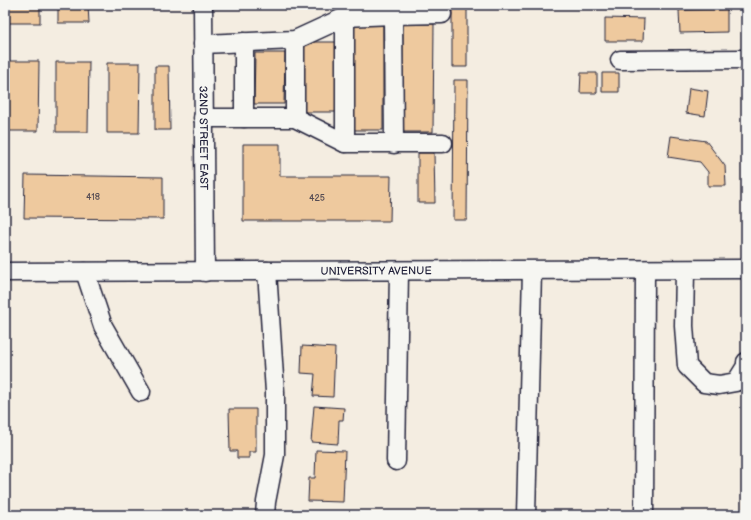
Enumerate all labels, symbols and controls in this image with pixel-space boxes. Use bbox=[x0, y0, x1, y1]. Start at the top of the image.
street label: 32ND STREET EAST bbox=[197, 86, 211, 191]
house number: 418 bbox=[86, 192, 100, 203]
house number: 425 bbox=[309, 193, 325, 204]
street label: UNIVERSITY AVENUE bbox=[320, 264, 432, 277]

